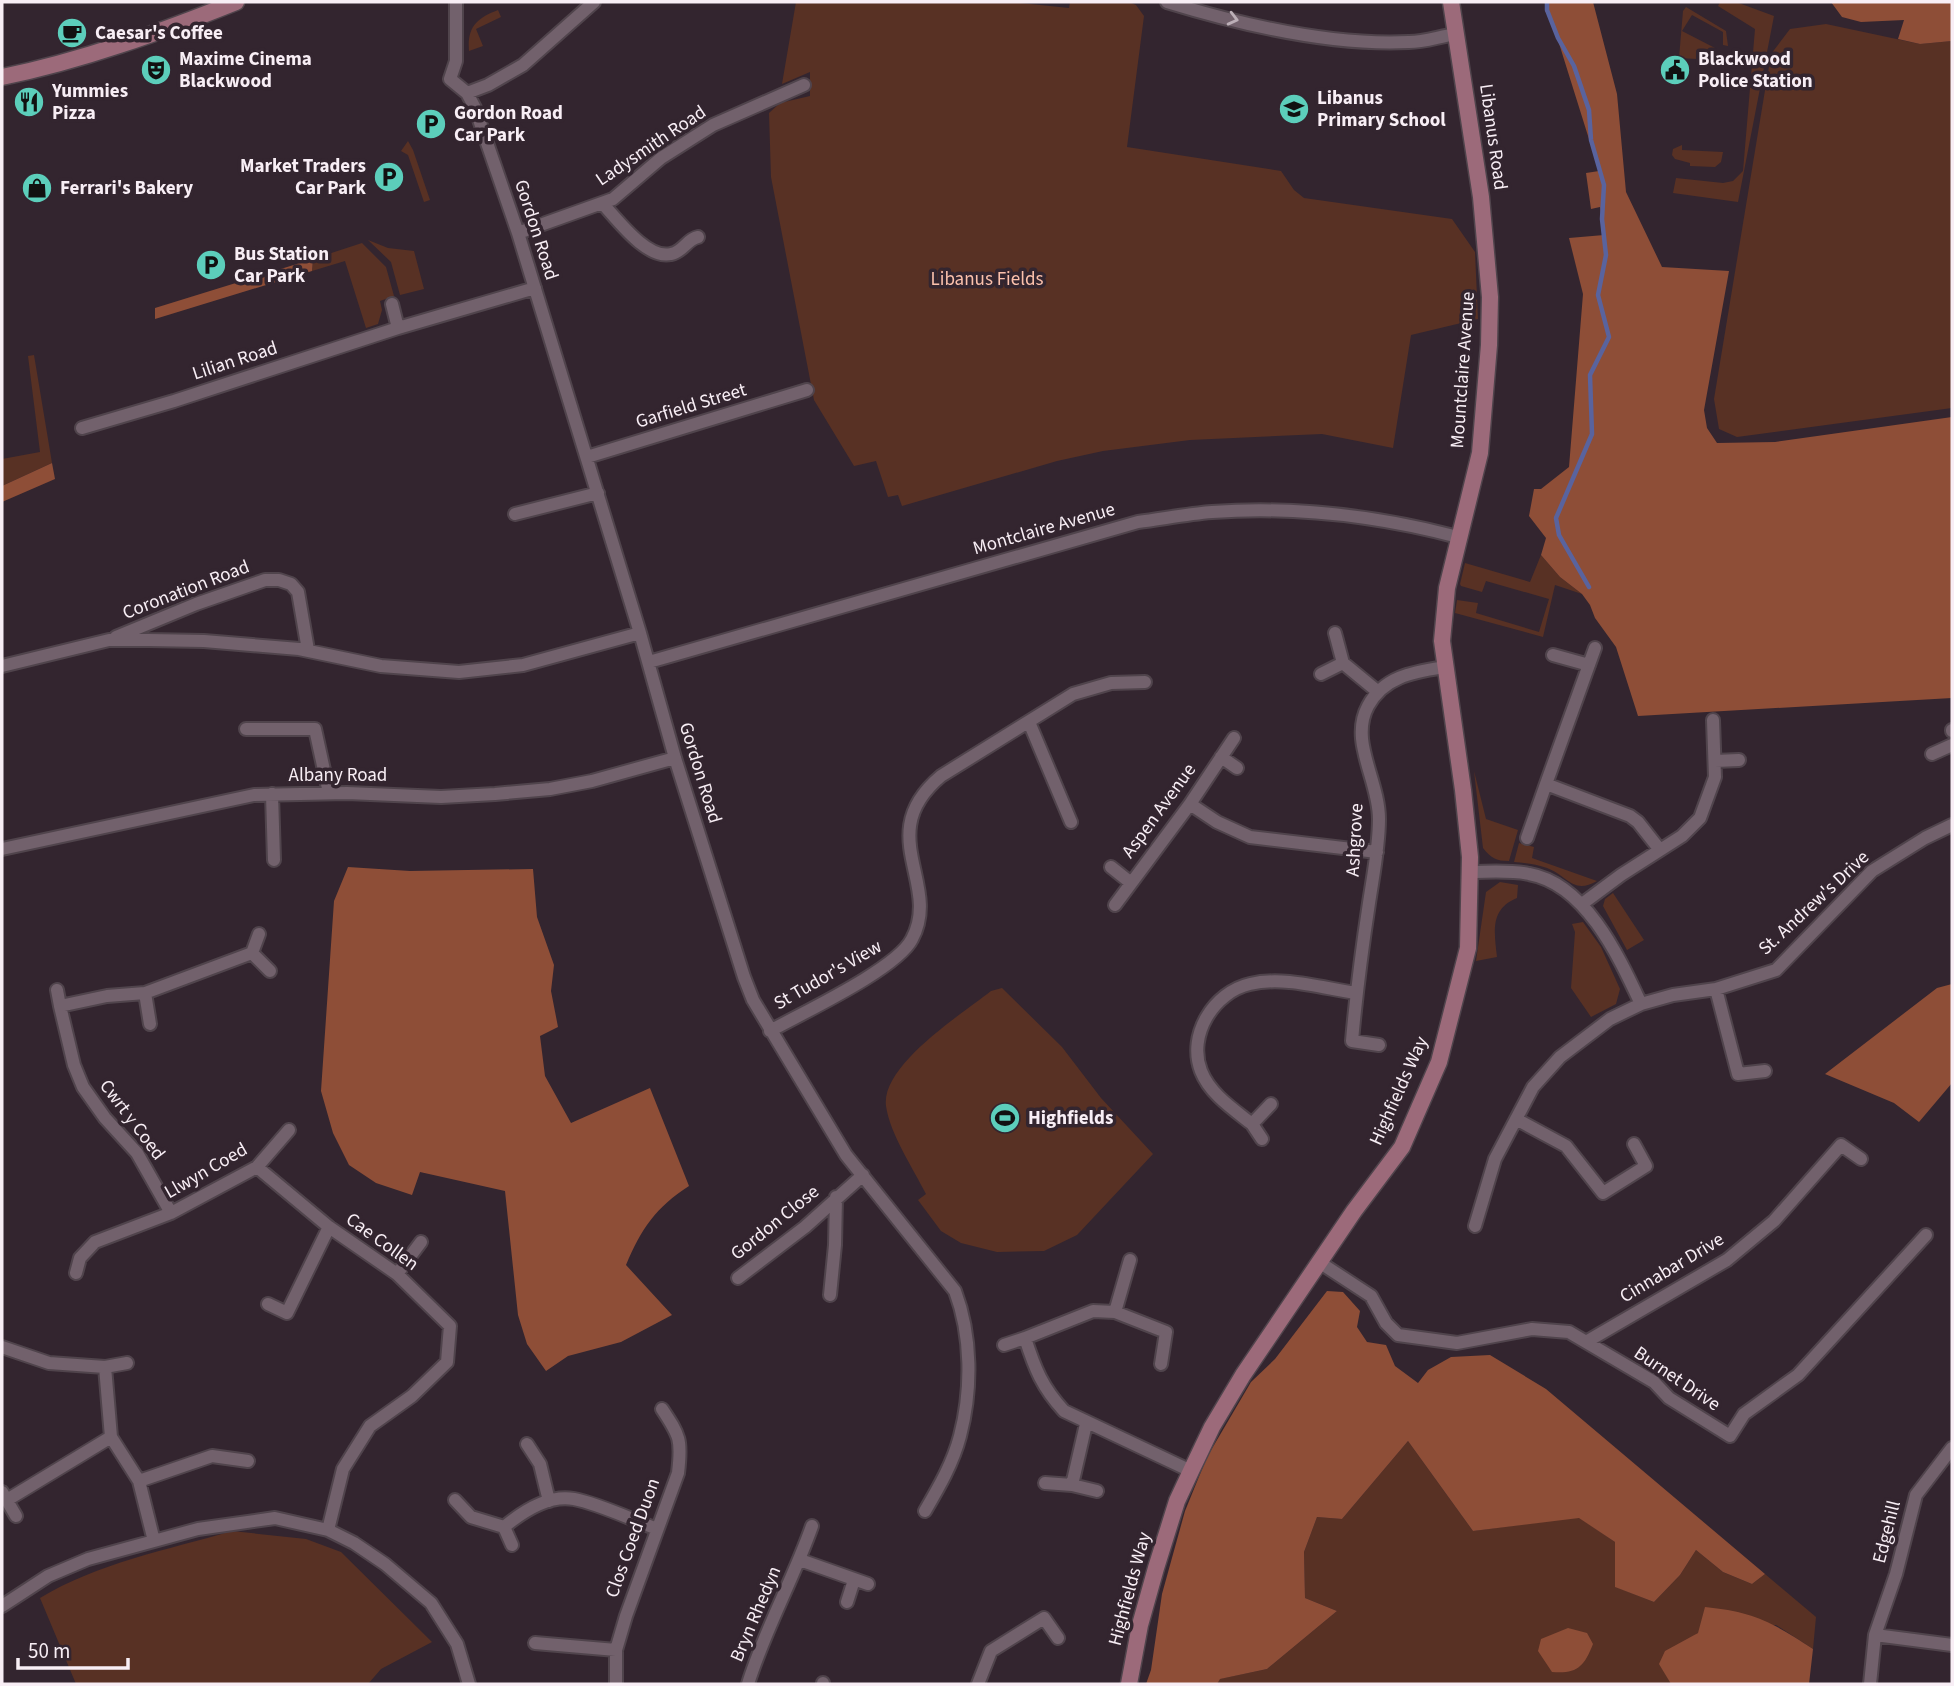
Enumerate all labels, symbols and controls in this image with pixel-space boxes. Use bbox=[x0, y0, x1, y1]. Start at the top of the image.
one-way arrow bbox=[1227, 11, 1239, 25]
cafe icon: Caesar's Coffee bbox=[55, 16, 89, 50]
place label: Caesar's Coffee bbox=[95, 20, 223, 47]
place label: Maxime Cinema Blackwood bbox=[179, 46, 312, 95]
place label: Blackwood Police Station bbox=[1698, 46, 1813, 95]
theatre icon: Maxime Cinema Blackwood bbox=[139, 53, 173, 87]
public building icon: Blackwood Police Station bbox=[1658, 53, 1692, 87]
place label: Yummies Pizza bbox=[51, 78, 128, 127]
street label: Libanus Road bbox=[1472, 82, 1514, 192]
restaurant icon: Yummies Pizza bbox=[12, 85, 46, 119]
place label: Libanus Primary School bbox=[1317, 85, 1446, 134]
school or university icon: Libanus Primary School bbox=[1277, 92, 1311, 126]
street label: Ladysmith Road bbox=[590, 99, 712, 193]
place label: Gordon Road Car Park bbox=[454, 100, 563, 149]
parking icon: Gordon Road Car Park bbox=[414, 107, 448, 141]
place label: Market Traders Car Park bbox=[240, 153, 367, 202]
parking icon: Market Traders Car Park bbox=[372, 160, 406, 194]
shop icon: Ferrari's Bakery bbox=[20, 171, 54, 205]
place label: Ferrari's Bakery bbox=[60, 175, 193, 202]
street label: Gordon Road bbox=[507, 176, 565, 284]
place label: Bus Station Car Park bbox=[234, 241, 329, 290]
parking icon: Bus Station Car Park bbox=[194, 248, 228, 282]
park label: Libanus Fields bbox=[930, 266, 1044, 293]
street label: Mountclaire Avenue bbox=[1444, 291, 1482, 449]
street label: Lilian Road bbox=[189, 335, 281, 387]
street label: Garfield Street bbox=[632, 376, 750, 436]
street label: Montclaire Avenue bbox=[970, 496, 1118, 562]
street label: Coronation Road bbox=[119, 553, 253, 627]
street label: Gordon Road bbox=[672, 719, 728, 827]
street label: Aspen Avenue bbox=[1115, 758, 1203, 864]
street label: Albany Road bbox=[289, 762, 387, 789]
street label: Ashgrove bbox=[1340, 803, 1370, 877]
street label: St. Andrew's Drive bbox=[1753, 844, 1875, 962]
street label: St Tudor's View bbox=[769, 933, 887, 1017]
street label: Highfields Way bbox=[1363, 1032, 1435, 1150]
street label: Cwrt y Coed bbox=[93, 1074, 171, 1166]
sports icon: Highfields bbox=[988, 1101, 1022, 1135]
place label: Highfields bbox=[1028, 1105, 1113, 1132]
street label: Llwyn Coed bbox=[159, 1136, 253, 1206]
street label: Gordon Close bbox=[725, 1179, 825, 1267]
street label: Cae Collen bbox=[340, 1206, 424, 1278]
street label: Cinnabar Drive bbox=[1615, 1226, 1729, 1310]
street label: Burnet Drive bbox=[1628, 1340, 1726, 1418]
street label: Clos Coed Duon bbox=[599, 1474, 667, 1602]
street label: Edgehill bbox=[1866, 1498, 1908, 1566]
street label: Highfields Way bbox=[1102, 1529, 1158, 1649]
street label: Bryn Rhedyn bbox=[724, 1562, 788, 1666]
scale bar bbox=[18, 1626, 128, 1670]
text: 50 m bbox=[28, 1636, 70, 1666]

